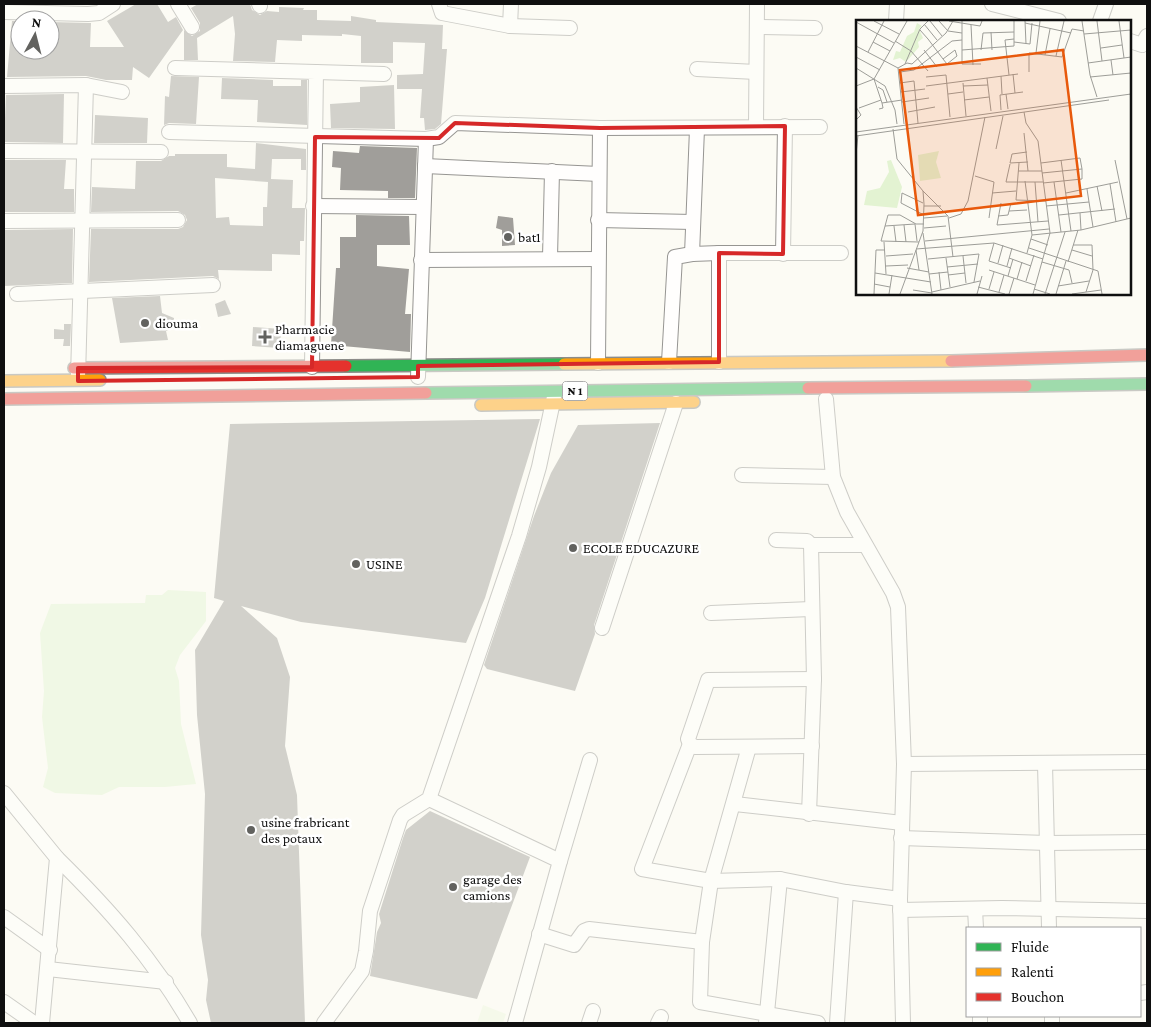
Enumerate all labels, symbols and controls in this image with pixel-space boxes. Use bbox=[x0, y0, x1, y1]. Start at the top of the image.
north arrow bbox=[10, 10, 60, 60]
text: N bbox=[31, 14, 43, 31]
inset map bbox=[856, 20, 1131, 295]
place label: bat1 bbox=[518, 229, 541, 245]
marker: bat1 bbox=[502, 231, 514, 243]
place label: diouma bbox=[155, 315, 199, 331]
marker: diouma bbox=[139, 317, 151, 329]
place label: Pharmacie diamaguene bbox=[275, 321, 344, 353]
marker: Pharmacie diamaguene bbox=[259, 331, 271, 343]
road number: N 1 bbox=[562, 382, 588, 401]
place label: ECOLE EDUCAZURE bbox=[583, 540, 699, 556]
marker: ECOLE EDUCAZURE bbox=[567, 542, 579, 554]
place label: USINE bbox=[366, 556, 403, 572]
marker: USINE bbox=[350, 558, 362, 570]
place label: usine frabricant des potaux bbox=[261, 814, 350, 846]
marker: usine frabricant des potaux bbox=[245, 824, 257, 836]
place label: garage des camions bbox=[463, 871, 522, 903]
marker: garage des camions bbox=[447, 881, 459, 893]
legend bbox=[966, 927, 1141, 1017]
text: Fluide bbox=[1011, 939, 1049, 955]
text: Ralenti bbox=[1011, 964, 1054, 980]
text: Bouchon bbox=[1011, 989, 1064, 1005]

